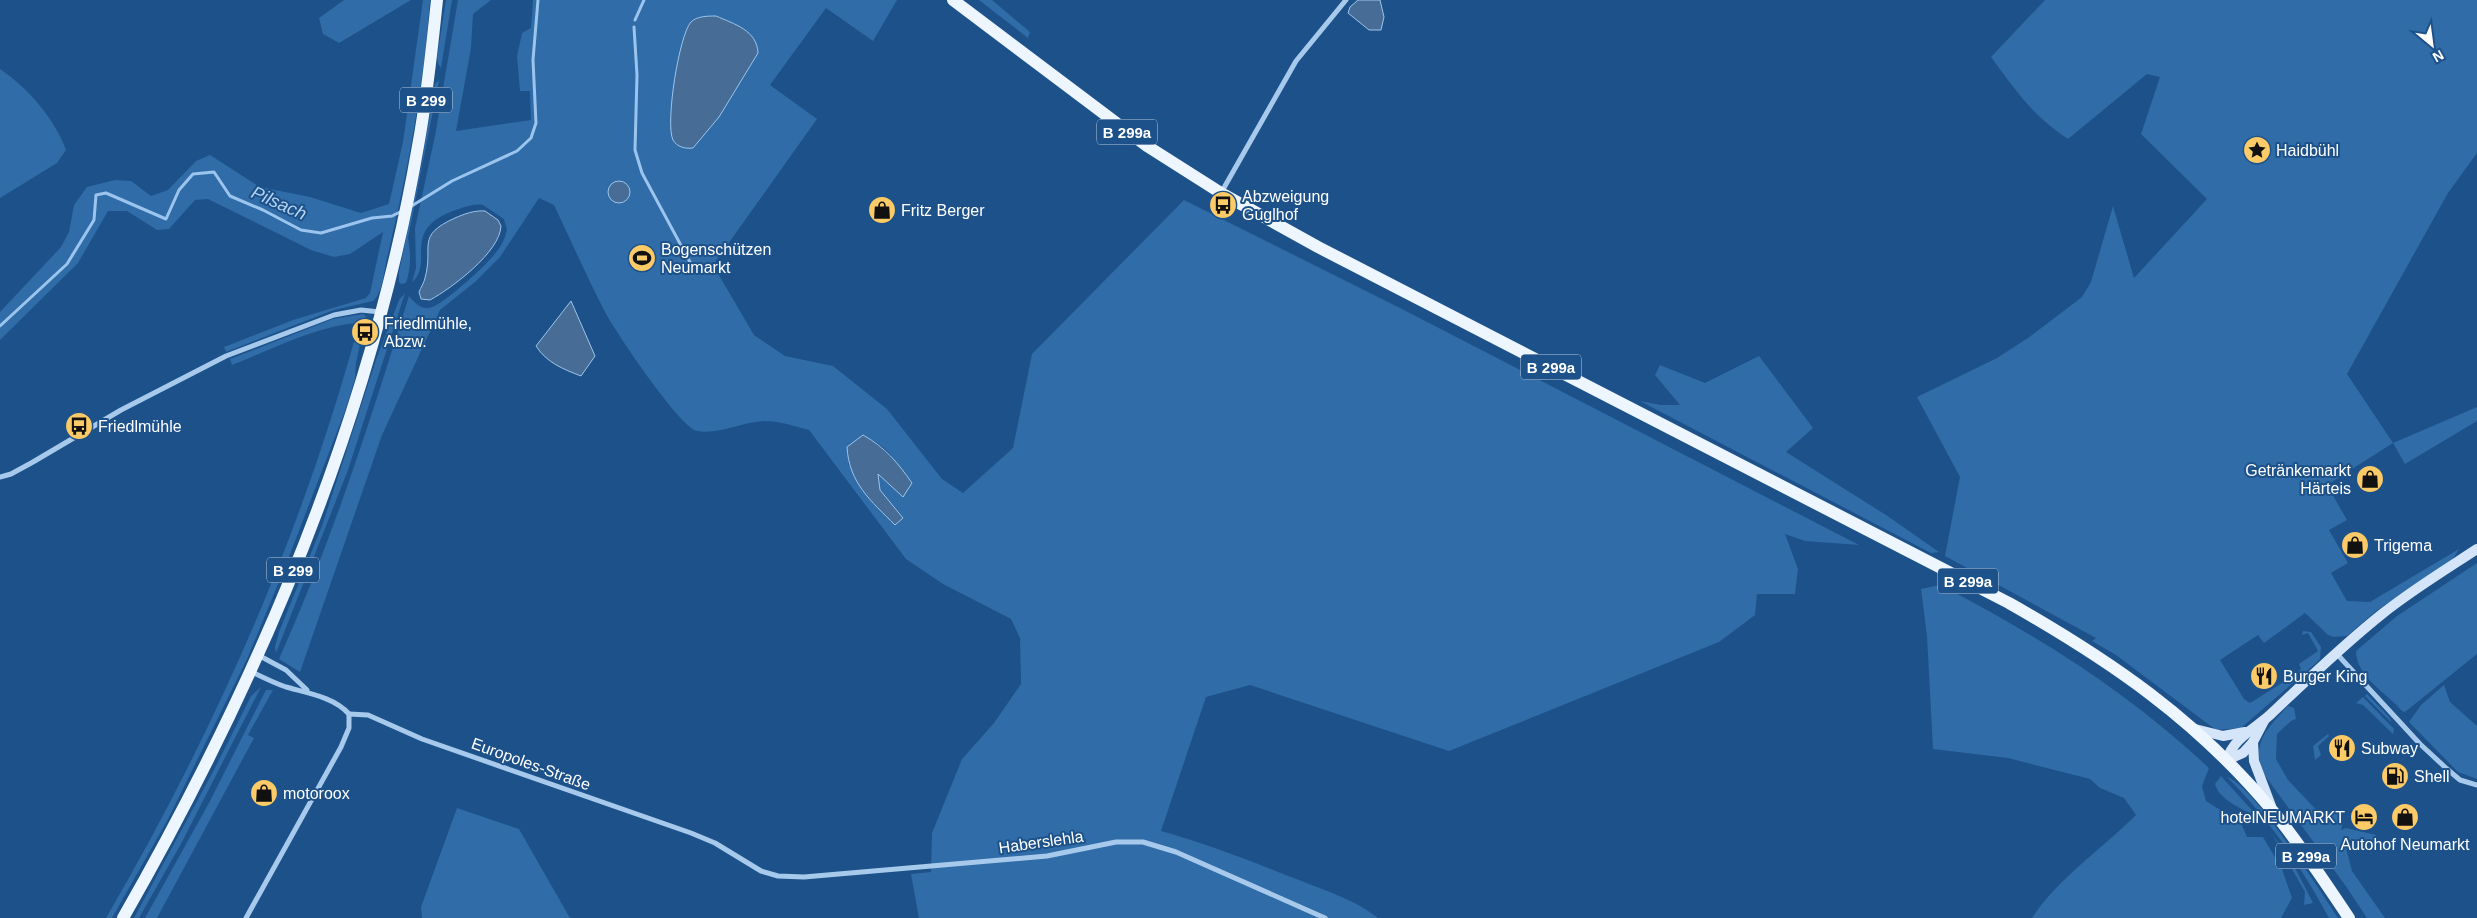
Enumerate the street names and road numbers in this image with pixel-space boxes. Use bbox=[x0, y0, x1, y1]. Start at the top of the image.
road number: B 299 bbox=[400, 88, 452, 112]
road number: B 299a bbox=[1097, 120, 1157, 144]
road number: B 299a bbox=[1521, 354, 1581, 380]
road number: B 299 bbox=[267, 558, 319, 582]
road number: B 299a bbox=[1938, 568, 1998, 594]
street label: Europoles-Straße bbox=[469, 735, 593, 793]
street label: Haberslehla bbox=[998, 828, 1085, 856]
road number: B 299a bbox=[2276, 844, 2336, 868]

